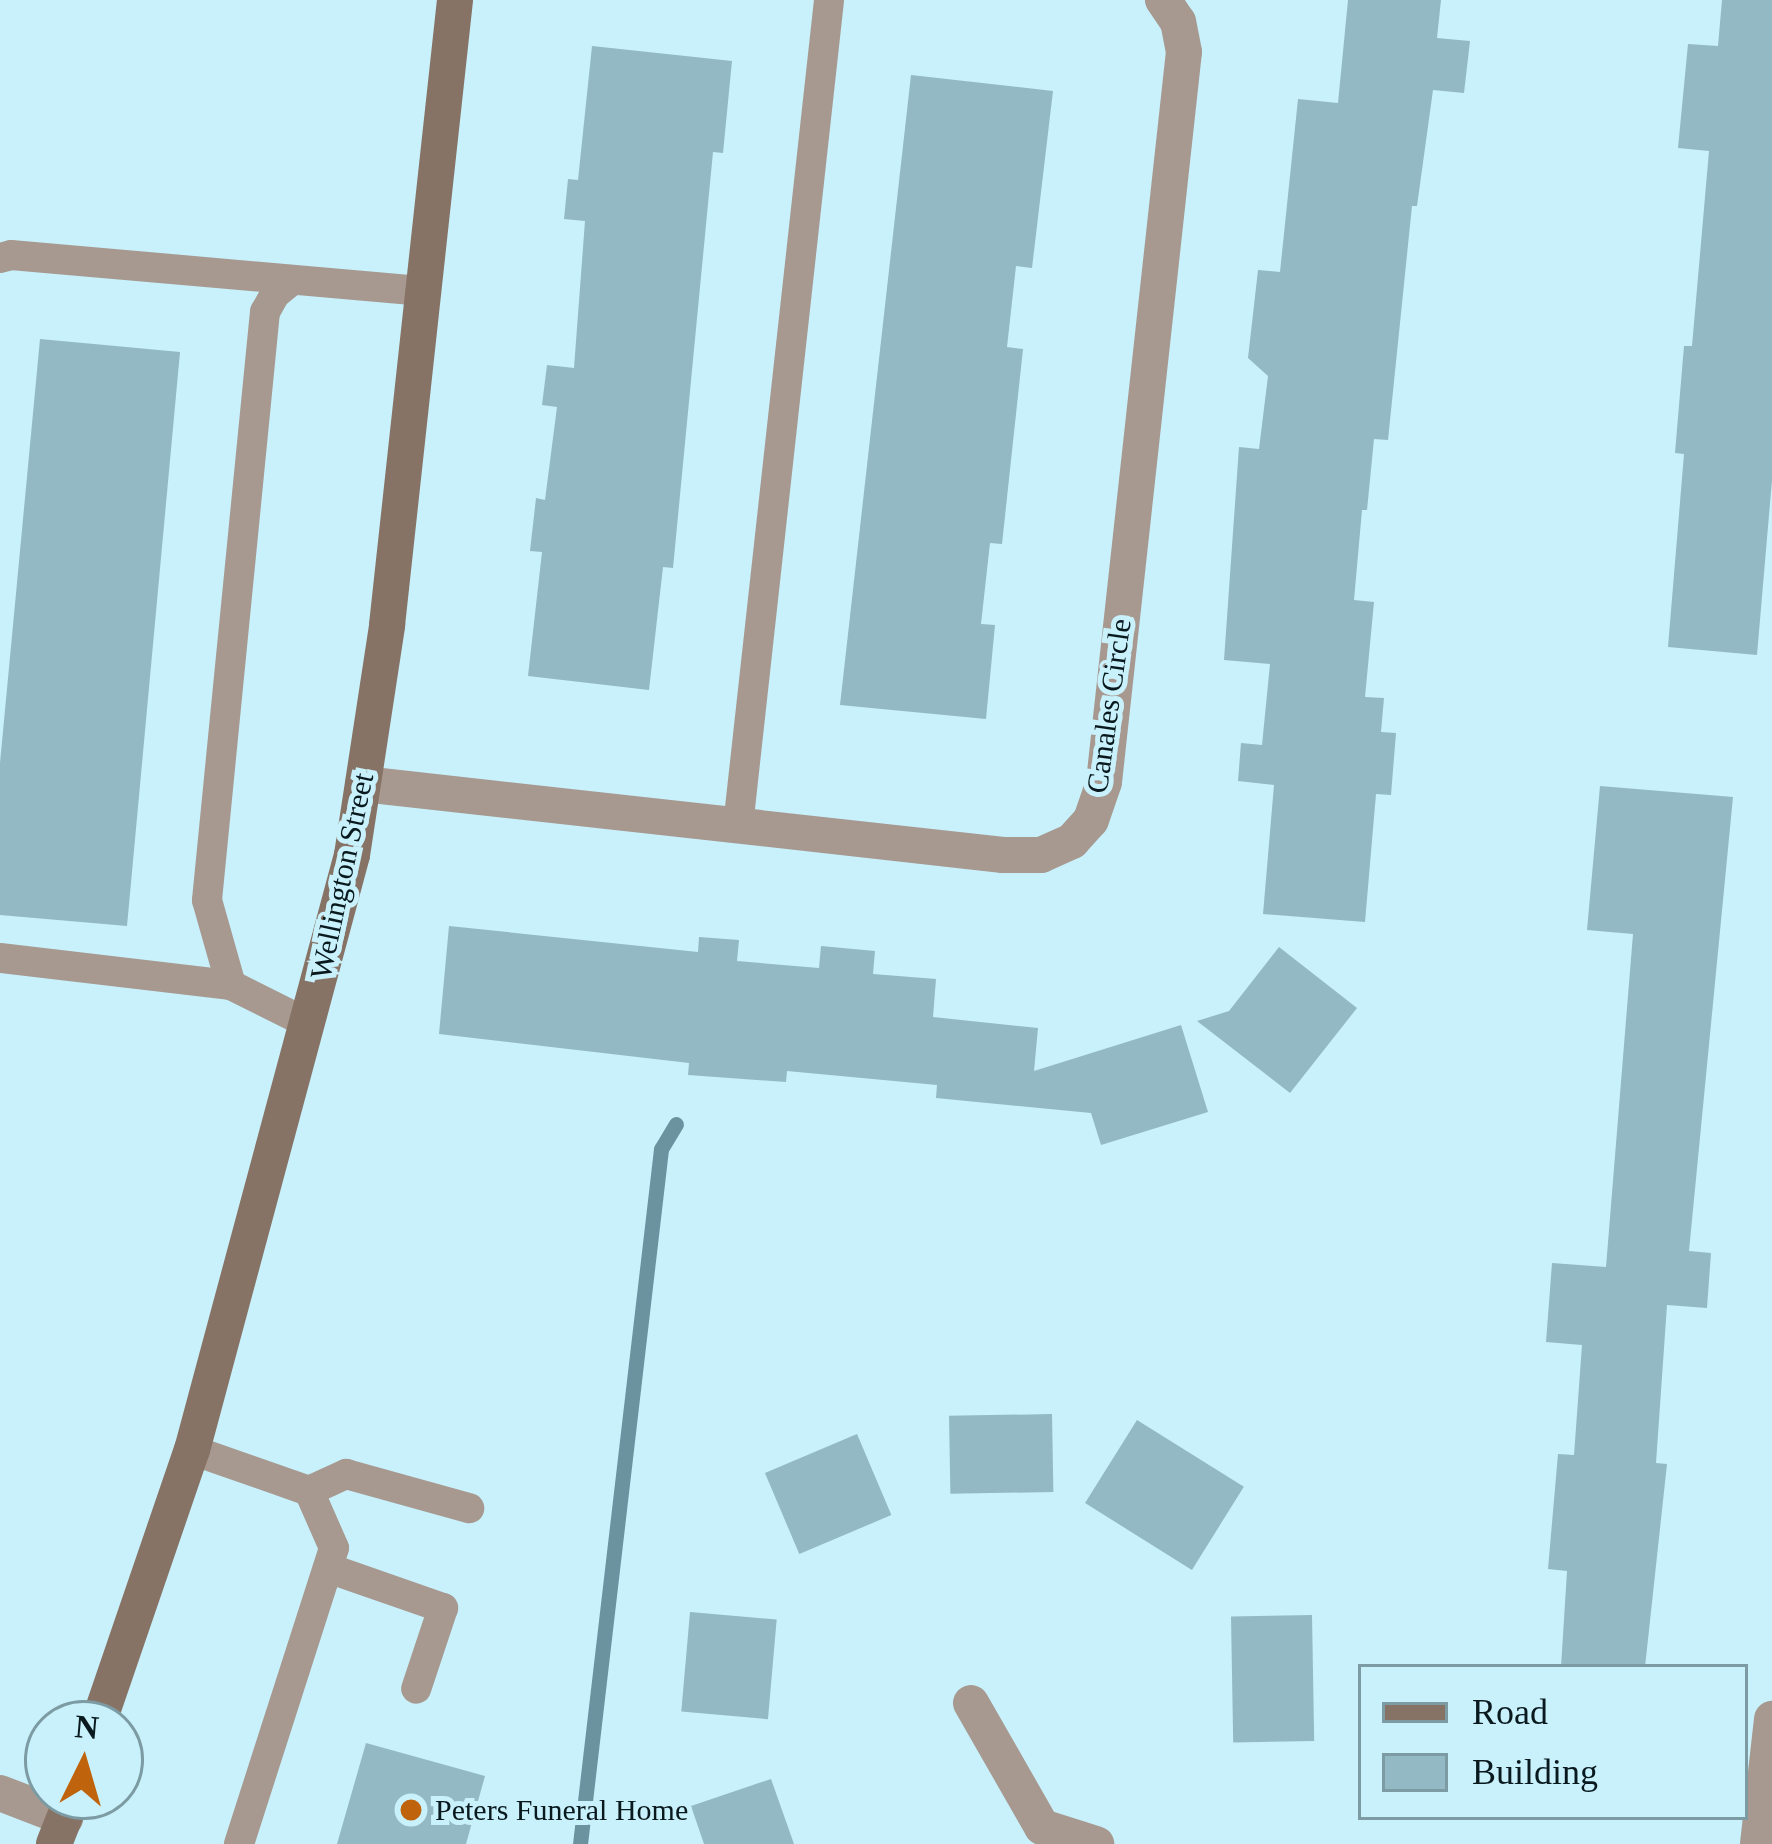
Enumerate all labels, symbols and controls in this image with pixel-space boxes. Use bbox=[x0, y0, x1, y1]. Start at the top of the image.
street label: Canales Circle bbox=[1079, 616, 1139, 796]
street label: Wellington Street bbox=[303, 770, 381, 982]
legend bbox=[1358, 1664, 1748, 1820]
text: Road bbox=[1472, 1692, 1548, 1732]
north arrow bbox=[24, 1700, 144, 1820]
text: N bbox=[73, 1708, 100, 1746]
text: Building bbox=[1472, 1752, 1598, 1792]
place label: Peters Funeral Home bbox=[435, 1792, 688, 1828]
marker: Peters Funeral Home bbox=[398, 1797, 424, 1823]

